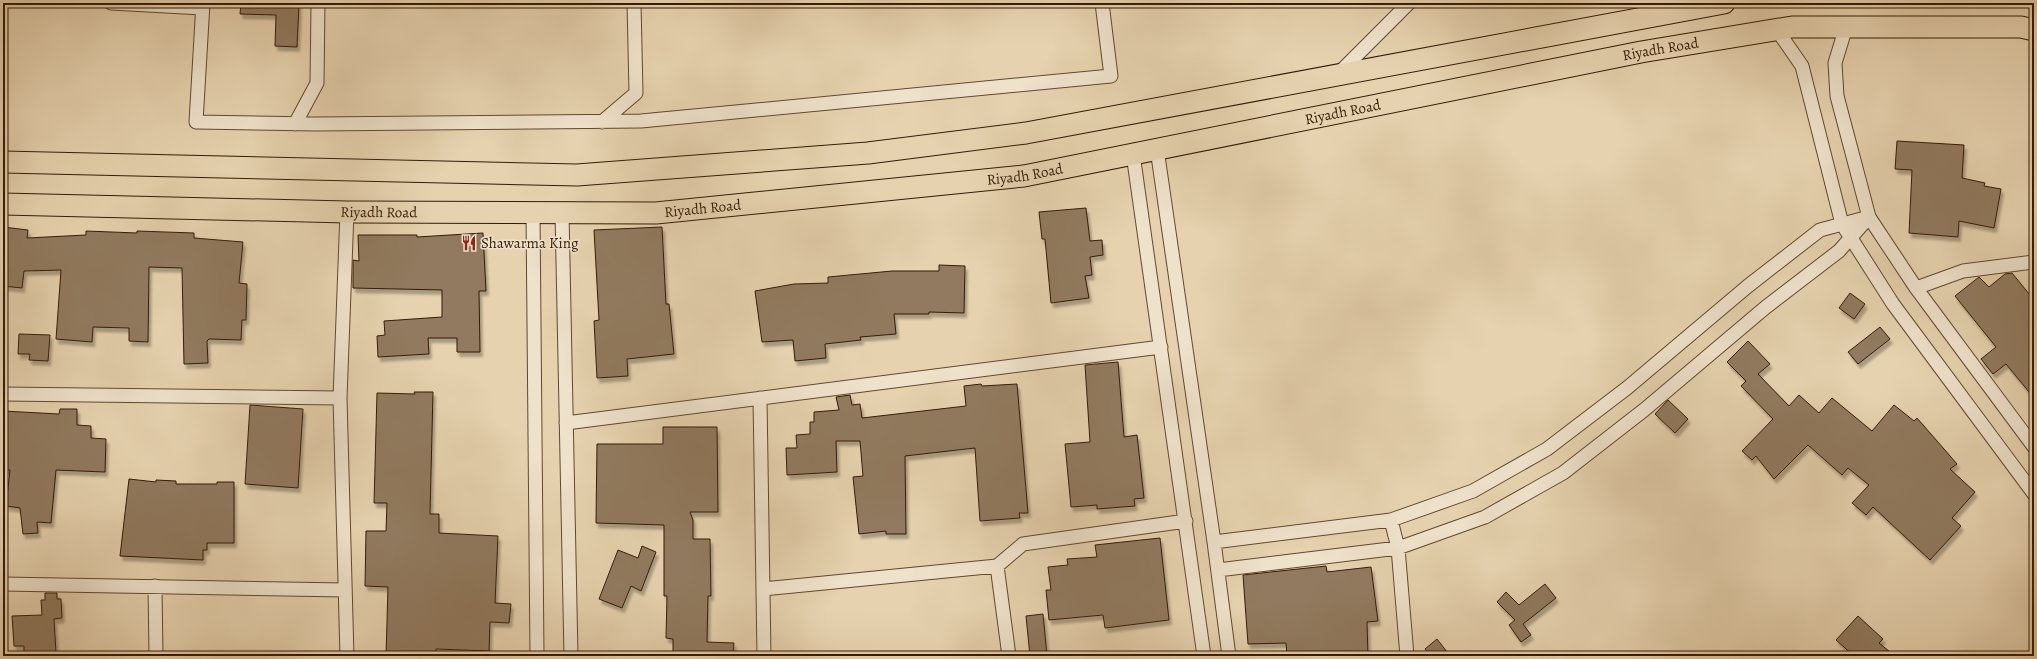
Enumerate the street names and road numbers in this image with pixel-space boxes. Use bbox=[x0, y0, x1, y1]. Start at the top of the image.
street label: Riyadh Road bbox=[1621, 32, 1701, 66]
street label: Riyadh Road bbox=[1303, 94, 1383, 129]
street label: Riyadh Road bbox=[986, 158, 1066, 190]
street label: Riyadh Road bbox=[663, 194, 743, 222]
street label: Riyadh Road bbox=[340, 202, 418, 222]

